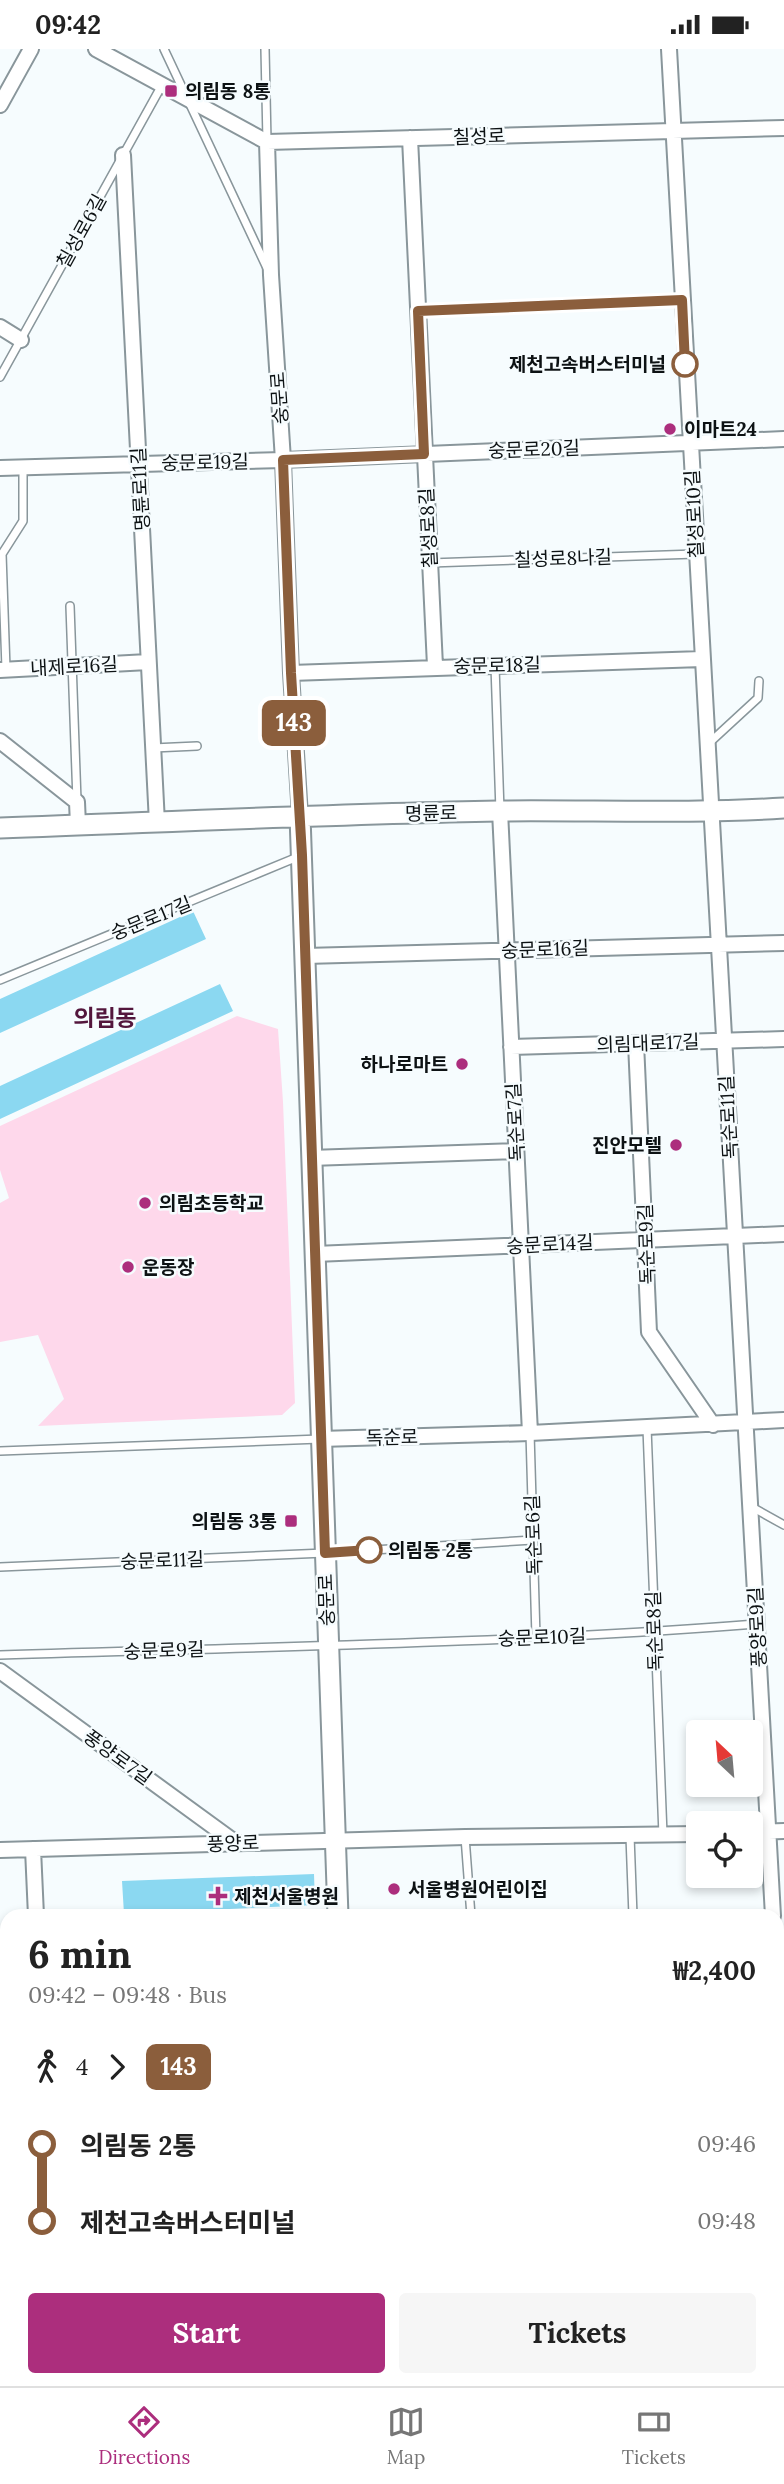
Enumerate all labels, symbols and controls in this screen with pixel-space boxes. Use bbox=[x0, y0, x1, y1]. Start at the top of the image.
text: 09:42 bbox=[35, 8, 101, 41]
place label: 의림동 8통 bbox=[185, 79, 271, 103]
marker: 의림동 8통 bbox=[163, 83, 179, 99]
street label: 칠성로 bbox=[452, 123, 506, 149]
street label: 칠성로6길 bbox=[51, 190, 111, 272]
marker: 제천고속버스터미널 bbox=[672, 351, 698, 377]
place label: 제천고속버스터미널 bbox=[509, 352, 666, 376]
street label: 숭문로 bbox=[265, 371, 293, 425]
place label: 이마트24 bbox=[684, 417, 757, 441]
marker: 이마트24 bbox=[662, 421, 678, 437]
street label: 숭문로20길 bbox=[488, 435, 580, 463]
street label: 명륜로11길 bbox=[126, 447, 154, 531]
street label: 숭문로19길 bbox=[161, 449, 249, 475]
street label: 칠성로10길 bbox=[680, 469, 708, 559]
street label: 칠성로8길 bbox=[414, 487, 442, 569]
street label: 칠성로8나길 bbox=[514, 544, 612, 572]
street label: 내제로16길 bbox=[30, 652, 118, 680]
street label: 숭문로18길 bbox=[453, 652, 541, 678]
line badge: 143 bbox=[254, 700, 334, 746]
text: 143 bbox=[276, 707, 312, 738]
street label: 명륜로 bbox=[405, 801, 457, 825]
street label: 숭문로17길 bbox=[107, 891, 195, 945]
street label: 숭문로16길 bbox=[501, 935, 589, 963]
district label: 의림동 bbox=[73, 1003, 137, 1032]
street label: 의림대로17길 bbox=[596, 1029, 700, 1057]
place label: 하나로마트 bbox=[361, 1052, 448, 1076]
marker: 하나로마트 bbox=[454, 1056, 470, 1072]
street label: 독순로11길 bbox=[714, 1075, 742, 1159]
street label: 독순로7길 bbox=[501, 1082, 529, 1162]
place label: 진안모텔 bbox=[592, 1133, 662, 1157]
marker: 진안모텔 bbox=[668, 1137, 684, 1153]
place label: 의림초등학교 bbox=[159, 1191, 264, 1215]
marker: 의림초등학교 bbox=[137, 1195, 153, 1211]
street label: 독순로9길 bbox=[633, 1203, 659, 1285]
street label: 숭문로14길 bbox=[506, 1230, 594, 1258]
place label: 운동장 bbox=[142, 1255, 194, 1279]
marker: 운동장 bbox=[120, 1259, 136, 1275]
street label: 독순로 bbox=[366, 1425, 418, 1449]
street label: 독순로6길 bbox=[520, 1494, 546, 1576]
place label: 의림동 3통 bbox=[191, 1509, 277, 1533]
marker: 의림동 3통 bbox=[283, 1513, 299, 1529]
marker: 의림동 2통 bbox=[356, 1537, 382, 1563]
place label: 의림동 2통 bbox=[388, 1538, 473, 1562]
street label: 숭문로11길 bbox=[120, 1547, 204, 1573]
street label: 숭문로 bbox=[313, 1573, 339, 1627]
street label: 풍양로9길 bbox=[743, 1586, 771, 1668]
street label: 독순로8길 bbox=[641, 1590, 667, 1672]
street label: 숭문로10길 bbox=[497, 1623, 587, 1651]
street label: 숭문로9길 bbox=[123, 1637, 205, 1663]
north arrow bbox=[686, 1720, 763, 1797]
map controls bbox=[686, 1720, 763, 1888]
street label: 풍양로7길 bbox=[79, 1724, 157, 1790]
button: locate bbox=[686, 1811, 763, 1888]
street label: 풍양로 bbox=[206, 1830, 260, 1856]
place label: 서울병원어린이집 bbox=[408, 1877, 548, 1901]
marker: 서울병원어린이집 bbox=[386, 1881, 402, 1897]
place label: 제천서울병원 bbox=[234, 1884, 339, 1908]
marker: 제천서울병원 bbox=[208, 1886, 228, 1906]
text: 6 min bbox=[28, 1930, 131, 1978]
text: ₩2,400 bbox=[673, 1954, 756, 1987]
text: 09:42 – 09:48 · Bus bbox=[28, 1980, 227, 2009]
icon: walk bbox=[28, 2048, 66, 2086]
icon: forward bbox=[98, 2048, 136, 2086]
text: 143 bbox=[160, 2051, 197, 2082]
text: 4 bbox=[76, 2052, 88, 2081]
text: 의림동 2통 bbox=[80, 2129, 196, 2162]
text: 09:46 bbox=[697, 2129, 756, 2158]
text: 제천고속버스터미널 bbox=[80, 2206, 295, 2239]
text: 09:48 bbox=[697, 2206, 756, 2235]
button: Start bbox=[28, 2293, 385, 2373]
button: Tickets bbox=[399, 2293, 756, 2373]
tab: Directions bbox=[98, 2403, 190, 2469]
tab: Map bbox=[387, 2403, 425, 2469]
tab: Tickets bbox=[622, 2403, 686, 2469]

